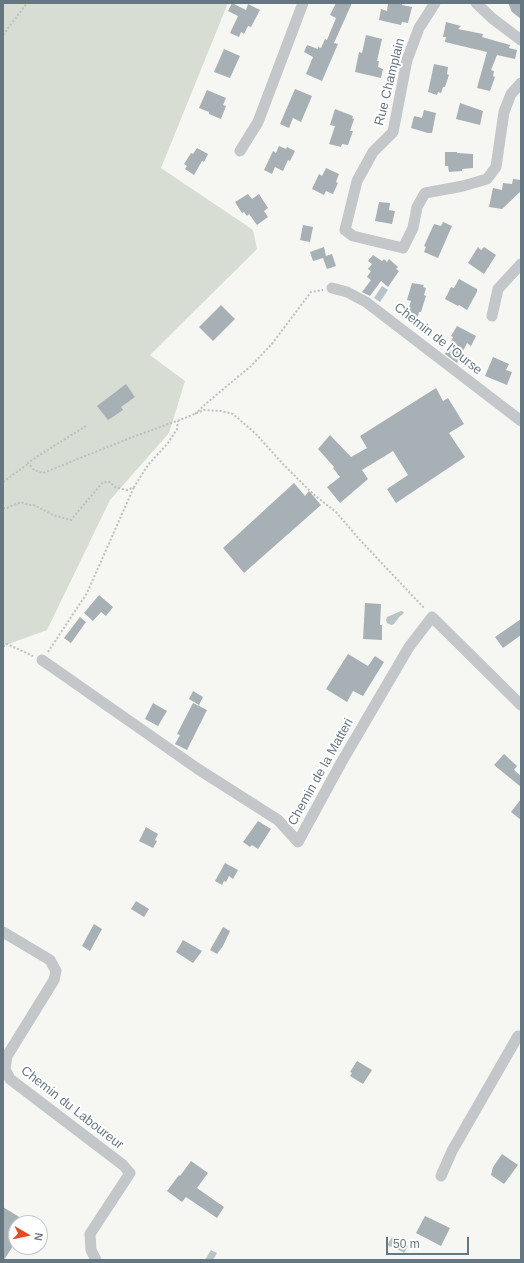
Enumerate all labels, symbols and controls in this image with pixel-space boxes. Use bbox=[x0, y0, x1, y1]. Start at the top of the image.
street label: Rue Champlain bbox=[372, 37, 408, 127]
street label: Chemin de l'Ourse bbox=[391, 300, 485, 378]
street label: Chemin de la Matteri bbox=[285, 716, 357, 828]
street label: Chemin du Laboureur bbox=[18, 1063, 126, 1153]
north arrow bbox=[8, 1215, 48, 1255]
scale bar bbox=[388, 1229, 471, 1255]
text: N bbox=[32, 1232, 45, 1242]
text: 50 m bbox=[393, 1237, 420, 1251]

